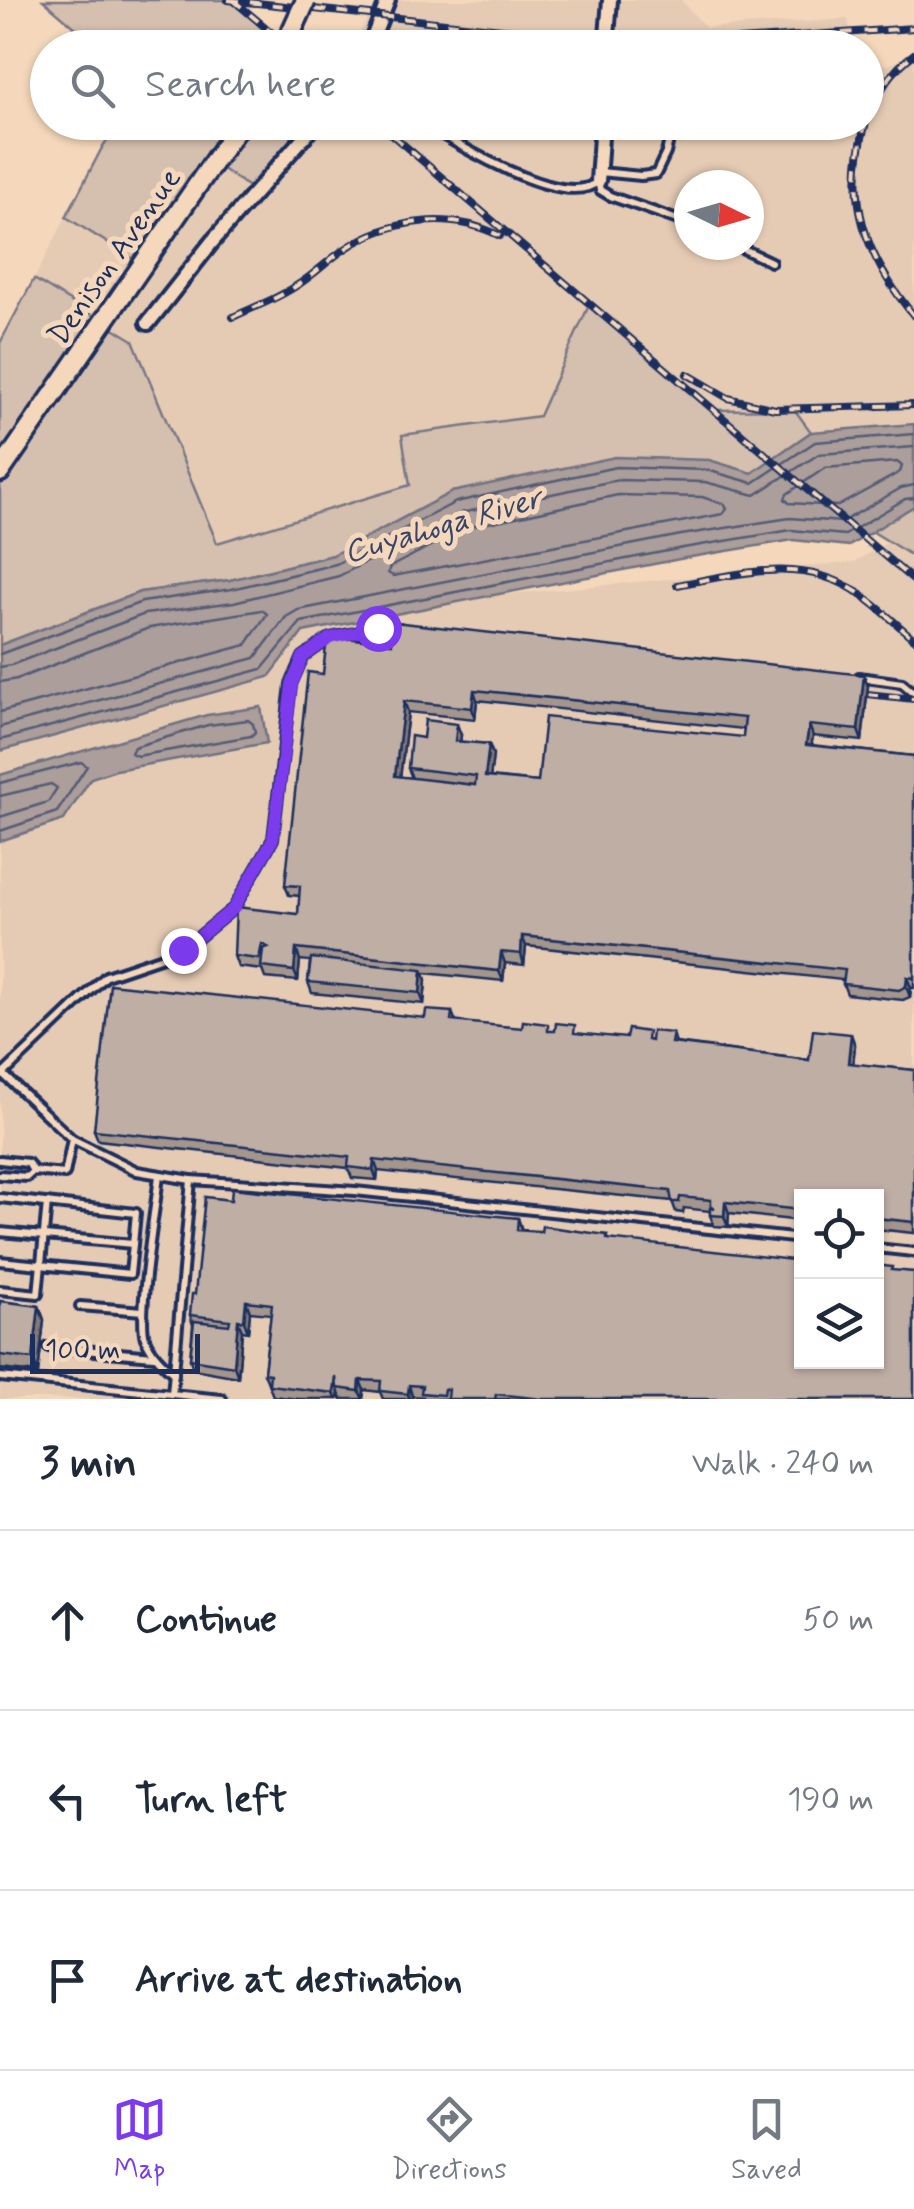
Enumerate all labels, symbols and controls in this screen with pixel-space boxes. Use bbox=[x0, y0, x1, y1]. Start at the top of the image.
search box bbox=[30, 30, 884, 140]
icon: search bbox=[65, 58, 120, 113]
text: Search here bbox=[145, 61, 336, 110]
street label: Denison Avenue bbox=[39, 161, 191, 353]
north arrow bbox=[674, 170, 764, 260]
water label: Cuyahoga River bbox=[339, 477, 550, 574]
route start bbox=[356, 606, 402, 652]
route end bbox=[161, 928, 207, 974]
map controls bbox=[794, 1189, 884, 1369]
button: locate bbox=[794, 1189, 884, 1279]
button: layers bbox=[794, 1279, 884, 1369]
scale bar bbox=[30, 1329, 200, 1374]
text: 100 m bbox=[45, 1333, 120, 1370]
text: 3 min bbox=[40, 1437, 137, 1492]
text: Walk · 240 m bbox=[692, 1443, 874, 1485]
icon: ahead bbox=[40, 1593, 95, 1648]
text: Continue bbox=[135, 1596, 277, 1645]
text: 50 m bbox=[802, 1599, 874, 1641]
icon: left bbox=[40, 1773, 95, 1828]
text: Turn left bbox=[135, 1776, 287, 1825]
text: 190 m bbox=[787, 1779, 874, 1821]
icon: arrive bbox=[40, 1953, 95, 2008]
text: Arrive at destination bbox=[135, 1956, 462, 2005]
tab: Map bbox=[112, 2092, 167, 2189]
tab: Directions bbox=[392, 2092, 507, 2189]
tab: Saved bbox=[731, 2092, 802, 2189]

